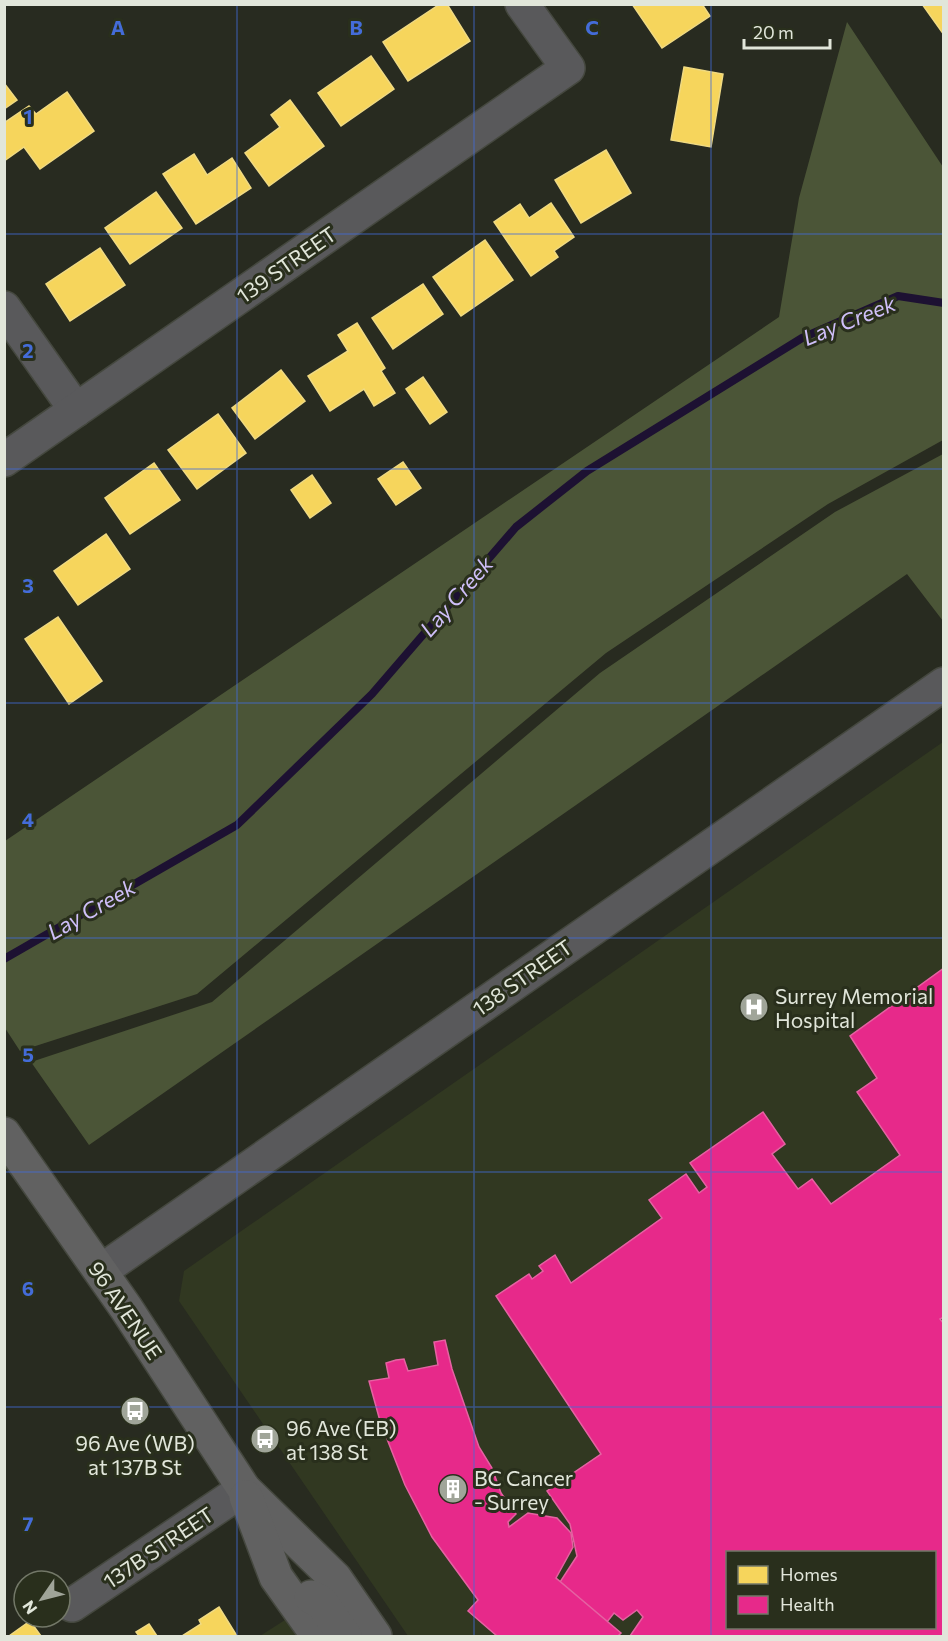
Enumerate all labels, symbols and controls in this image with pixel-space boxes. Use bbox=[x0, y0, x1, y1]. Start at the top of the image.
scale bar bbox=[744, 12, 830, 50]
text: A bbox=[111, 15, 125, 39]
text: B bbox=[349, 15, 363, 39]
text: C bbox=[585, 15, 599, 39]
text: 20 m bbox=[753, 21, 794, 43]
text: 1 bbox=[23, 104, 33, 128]
street label: 139 STREET bbox=[231, 221, 341, 307]
water label: Lay Creek bbox=[799, 289, 900, 351]
text: 2 bbox=[22, 338, 34, 362]
water label: Lay Creek bbox=[414, 549, 499, 642]
text: 3 bbox=[22, 573, 34, 597]
text: 4 bbox=[22, 807, 34, 831]
water label: Lay Creek bbox=[42, 872, 141, 945]
street label: 138 STREET bbox=[467, 934, 577, 1020]
place label: Surrey Memorial Hospital bbox=[775, 983, 933, 1032]
hospital icon: Surrey Memorial Hospital bbox=[738, 991, 770, 1023]
text: 5 bbox=[22, 1042, 34, 1066]
street label: 96 AVENUE bbox=[84, 1256, 168, 1364]
text: 6 bbox=[22, 1276, 34, 1300]
bus stop icon: 96 Ave (WB) at 137B St bbox=[119, 1395, 151, 1427]
place label: 96 Ave (EB) at 138 St bbox=[286, 1415, 397, 1464]
bus stop icon: 96 Ave (EB) at 138 St bbox=[249, 1423, 281, 1455]
place label: 96 Ave (WB) at 137B St bbox=[75, 1430, 195, 1479]
place label: BC Cancer - Surrey bbox=[474, 1465, 573, 1514]
building icon: BC Cancer - Surrey bbox=[437, 1473, 469, 1505]
street label: 137B STREET bbox=[98, 1501, 218, 1593]
text: 7 bbox=[23, 1511, 34, 1535]
legend bbox=[726, 1551, 936, 1629]
text: Homes bbox=[780, 1563, 838, 1585]
north arrow bbox=[12, 1569, 72, 1629]
text: Health bbox=[780, 1593, 835, 1615]
text: N bbox=[18, 1598, 41, 1618]

